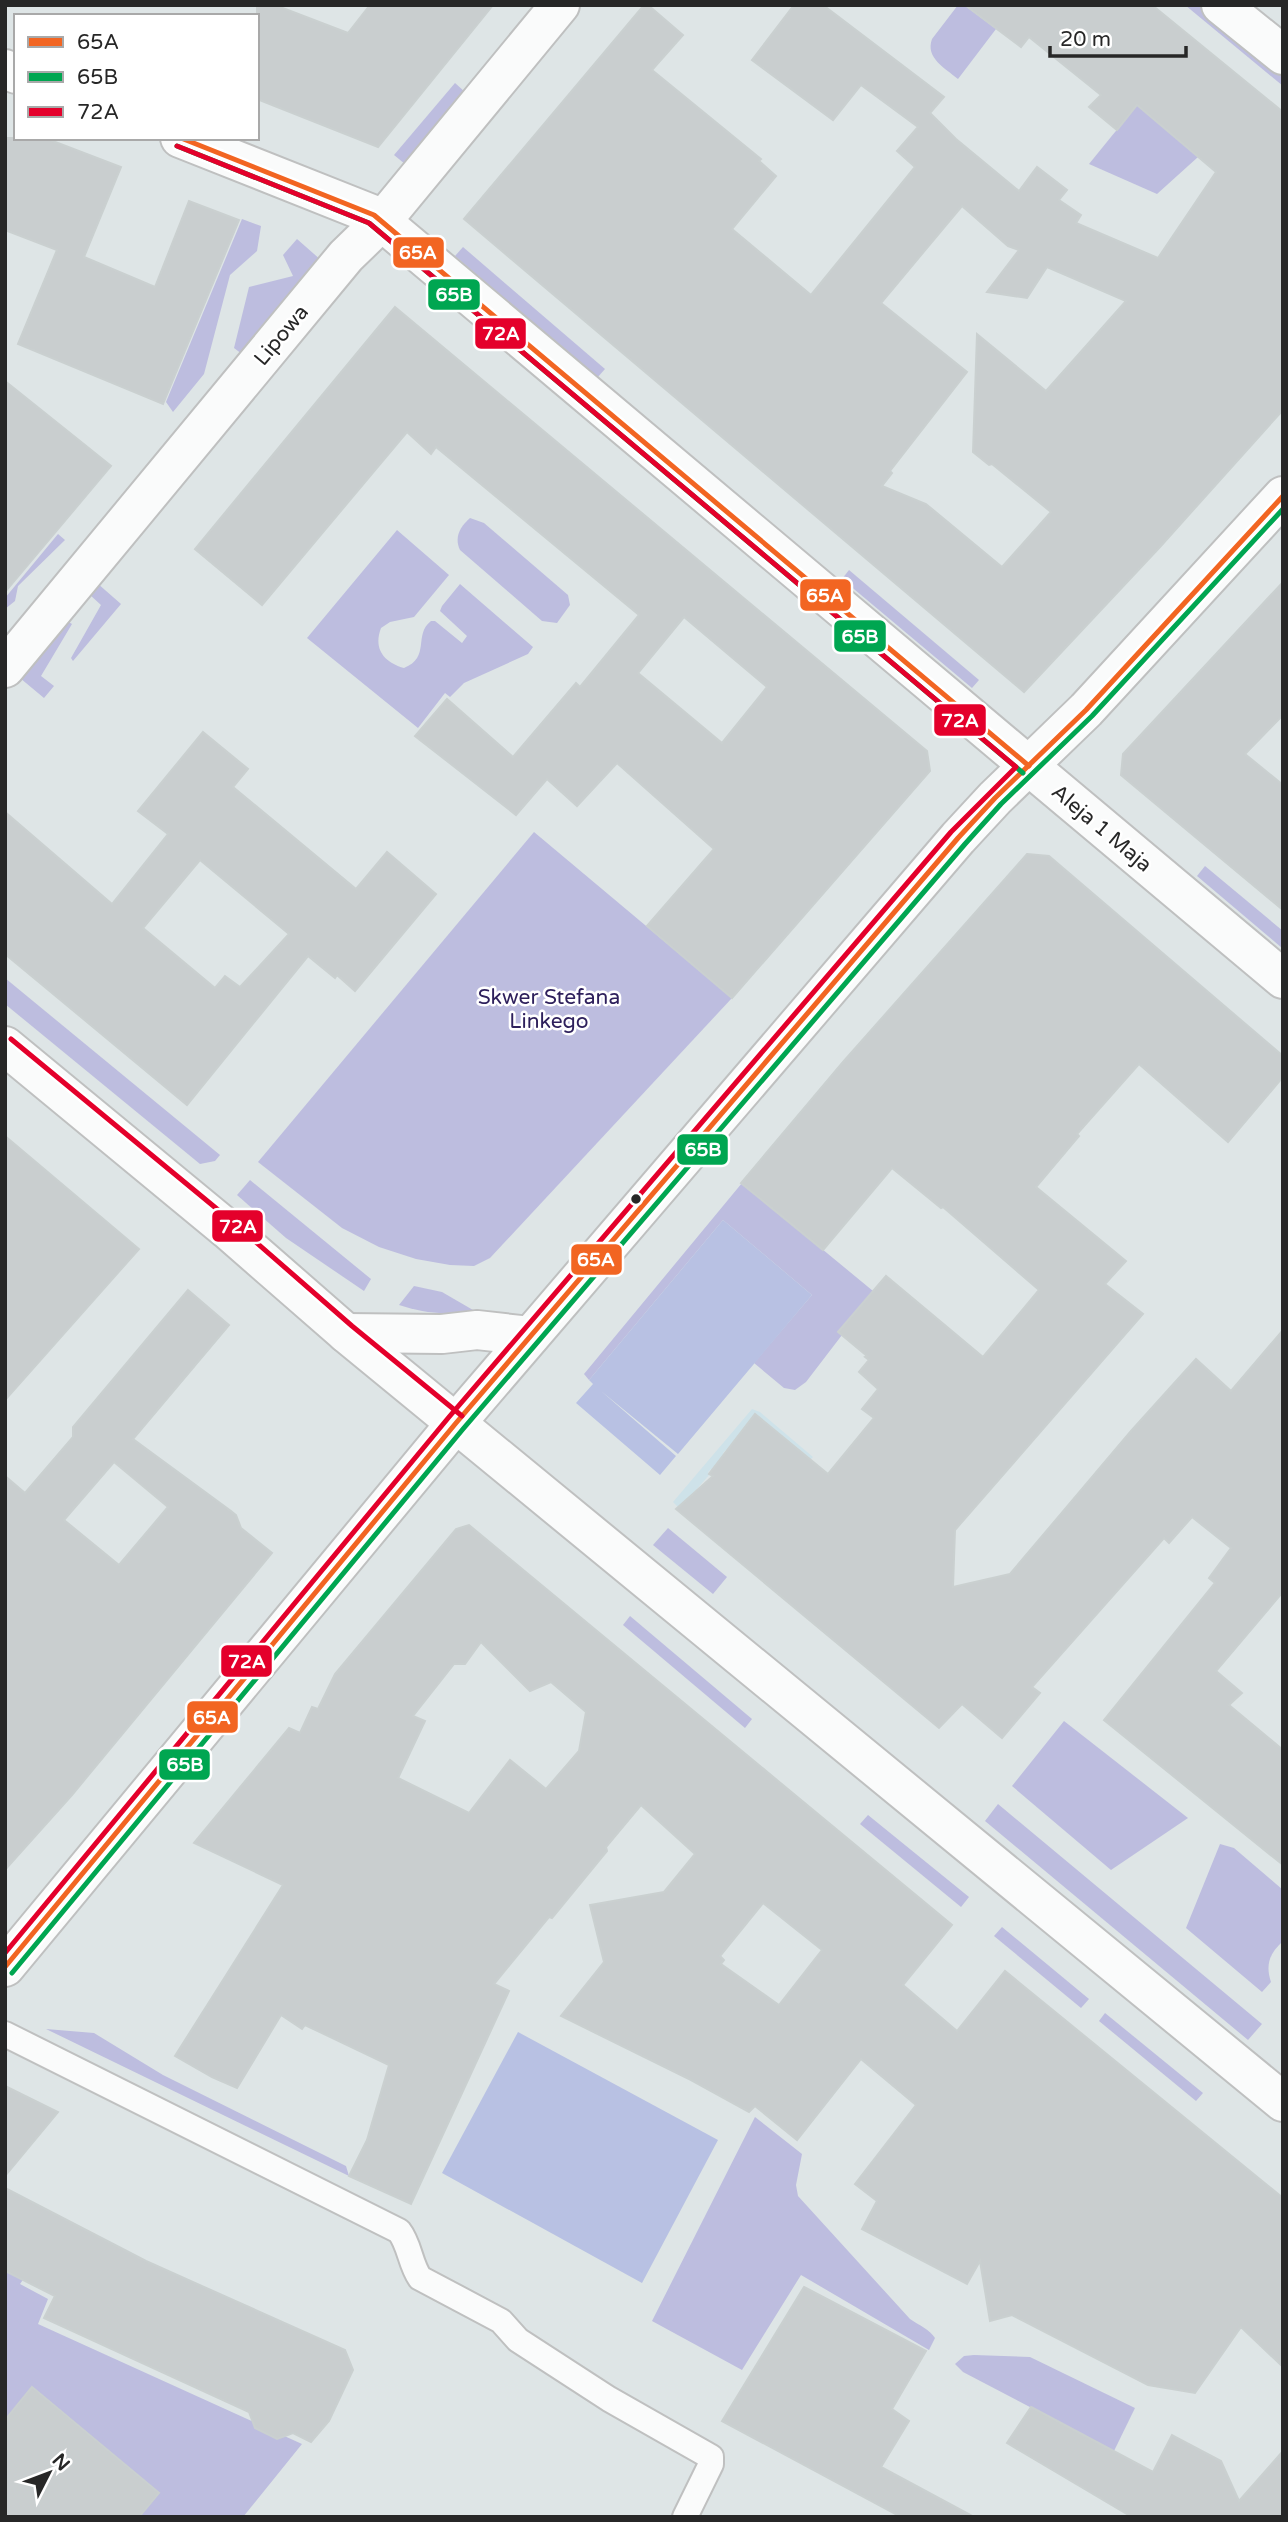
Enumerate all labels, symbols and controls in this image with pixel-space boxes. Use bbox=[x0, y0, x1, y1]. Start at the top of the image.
legend bbox=[14, 14, 259, 140]
scale bar bbox=[1050, 14, 1186, 58]
text: 20 m bbox=[1060, 27, 1111, 52]
text: 65A bbox=[77, 30, 119, 55]
text: 65B bbox=[77, 65, 118, 90]
text: 72A bbox=[77, 100, 119, 125]
line badge: 65A bbox=[392, 236, 445, 269]
text: 65A bbox=[399, 242, 437, 264]
line badge: 65B bbox=[427, 278, 481, 311]
text: 65B bbox=[435, 284, 473, 306]
street label: Lipowa bbox=[249, 300, 314, 371]
line badge: 72A bbox=[474, 317, 527, 350]
text: 72A bbox=[482, 323, 520, 345]
line badge: 65A bbox=[799, 578, 852, 612]
text: 65A bbox=[806, 585, 844, 607]
line badge: 65B bbox=[833, 619, 887, 653]
text: 65B bbox=[841, 626, 879, 648]
line badge: 72A bbox=[933, 703, 987, 737]
text: 72A bbox=[941, 710, 979, 732]
street label: Aleja 1 Maja bbox=[1046, 779, 1157, 878]
park label: Skwer Stefana Linkego bbox=[478, 985, 620, 1034]
line badge: 65B bbox=[676, 1133, 729, 1166]
text: 65B bbox=[684, 1139, 722, 1161]
unlabelled marker bbox=[629, 1192, 643, 1206]
line badge: 72A bbox=[211, 1209, 264, 1243]
text: 72A bbox=[219, 1216, 257, 1238]
line badge: 65A bbox=[570, 1243, 623, 1276]
text: 65A bbox=[577, 1249, 615, 1271]
line badge: 72A bbox=[220, 1644, 273, 1678]
text: 72A bbox=[228, 1651, 266, 1673]
line badge: 65A bbox=[186, 1700, 239, 1734]
text: 65A bbox=[193, 1707, 231, 1729]
line badge: 65B bbox=[158, 1748, 211, 1781]
text: 65B bbox=[166, 1754, 204, 1776]
north arrow bbox=[14, 2438, 84, 2508]
text: N bbox=[48, 2449, 74, 2475]

